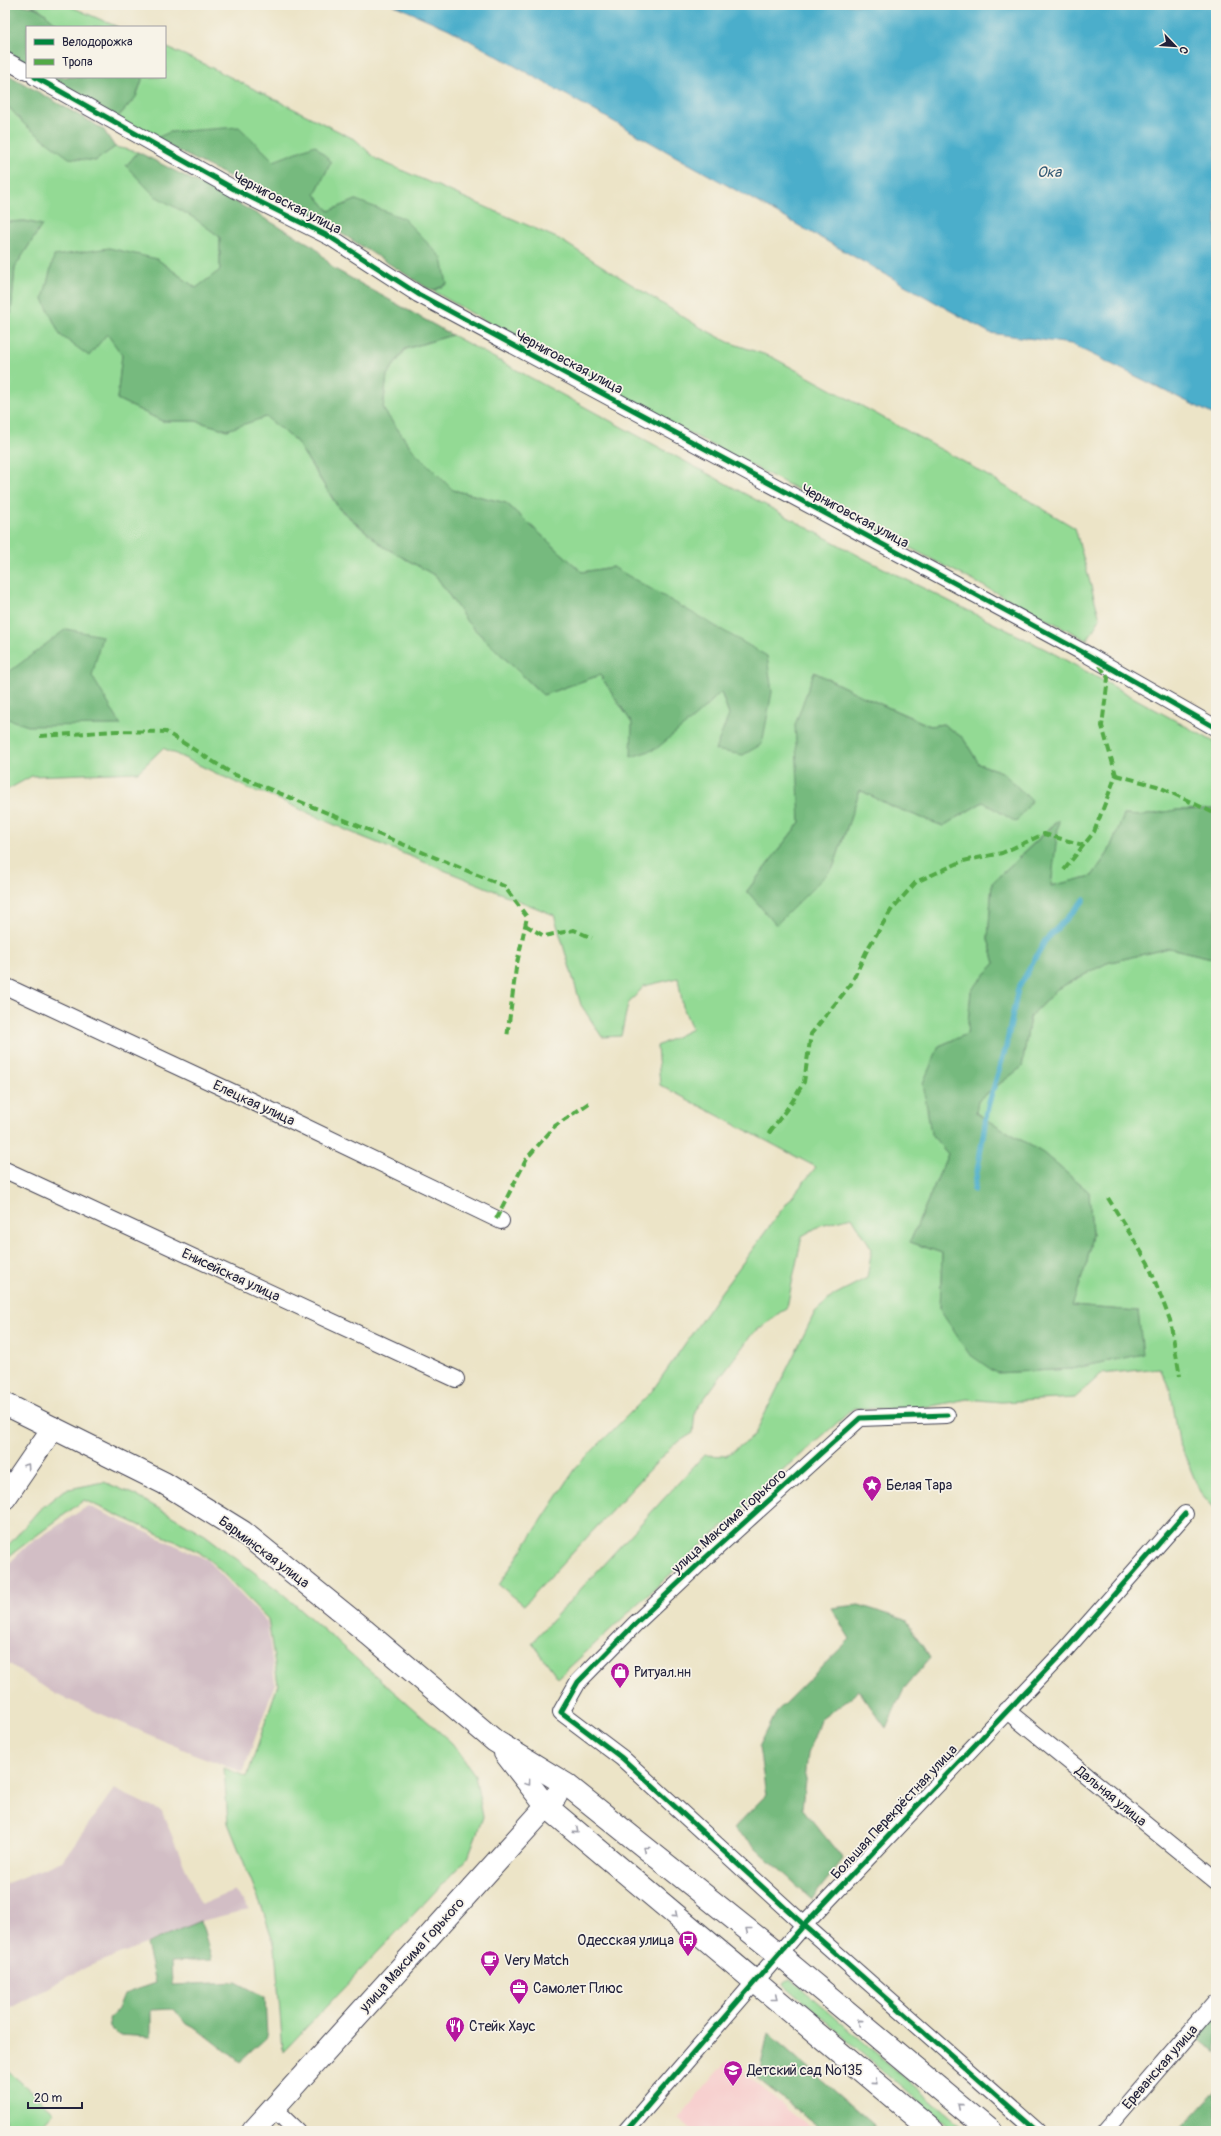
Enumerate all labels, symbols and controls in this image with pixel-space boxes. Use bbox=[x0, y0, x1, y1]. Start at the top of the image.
legend bbox=[26, 26, 166, 78]
north arrow bbox=[1155, 26, 1195, 66]
text: Велодорожка bbox=[62, 35, 133, 50]
text: С bbox=[1176, 44, 1191, 56]
text: Тропа bbox=[62, 55, 93, 70]
water label: Ока bbox=[1037, 163, 1062, 182]
street label: Черниговская улица bbox=[230, 168, 344, 238]
street label: Черниговская улица bbox=[512, 326, 626, 398]
street label: Черниговская улица bbox=[798, 480, 912, 552]
street label: Елецкая улица bbox=[210, 1077, 298, 1129]
street label: Енисейская улица bbox=[179, 1245, 283, 1305]
one-way arrow bbox=[22, 1463, 30, 1470]
street label: улица Максима Горького bbox=[668, 1465, 790, 1578]
place icon: Белая Тара bbox=[861, 1474, 883, 1502]
place label: Белая Тара bbox=[886, 1477, 952, 1494]
street label: Барминская улица bbox=[215, 1512, 313, 1592]
shop icon: Ритуал.нн bbox=[609, 1661, 631, 1689]
place label: Ритуал.нн bbox=[634, 1664, 691, 1681]
street label: Большая Перекрёстная улица bbox=[827, 1741, 961, 1883]
street label: Дальняя улица bbox=[1071, 1761, 1150, 1830]
one-way arrow bbox=[523, 1778, 530, 1785]
one-way arrow bbox=[571, 1827, 578, 1834]
one-way arrow bbox=[644, 1846, 651, 1853]
street label: улица Максима Горького bbox=[355, 1894, 468, 2016]
one-way arrow bbox=[670, 1911, 677, 1918]
one-way arrow bbox=[745, 1927, 752, 1934]
bus stop icon: Одесская улица bbox=[677, 1929, 699, 1957]
place label: Одесская улица bbox=[577, 1932, 674, 1949]
cafe icon: Very Match bbox=[479, 1949, 501, 1977]
place label: Very Match bbox=[504, 1952, 569, 1969]
office icon: Самолет Плюс bbox=[508, 1977, 530, 2005]
place label: Самолет Плюс bbox=[533, 1980, 623, 1997]
one-way arrow bbox=[771, 1993, 778, 2000]
restaurant icon: Стейк Хаус bbox=[444, 2015, 466, 2043]
place label: Стейк Хаус bbox=[469, 2018, 536, 2035]
one-way arrow bbox=[857, 2020, 865, 2027]
street label: Ереванская улица bbox=[1119, 2021, 1201, 2113]
school or university icon: Детский сад №135 bbox=[722, 2059, 744, 2087]
place label: Детский сад №135 bbox=[746, 2062, 863, 2079]
one-way arrow bbox=[870, 2077, 877, 2084]
scale bar bbox=[28, 2084, 82, 2110]
text: 20 m bbox=[34, 2091, 63, 2106]
one-way arrow bbox=[957, 2103, 964, 2110]

